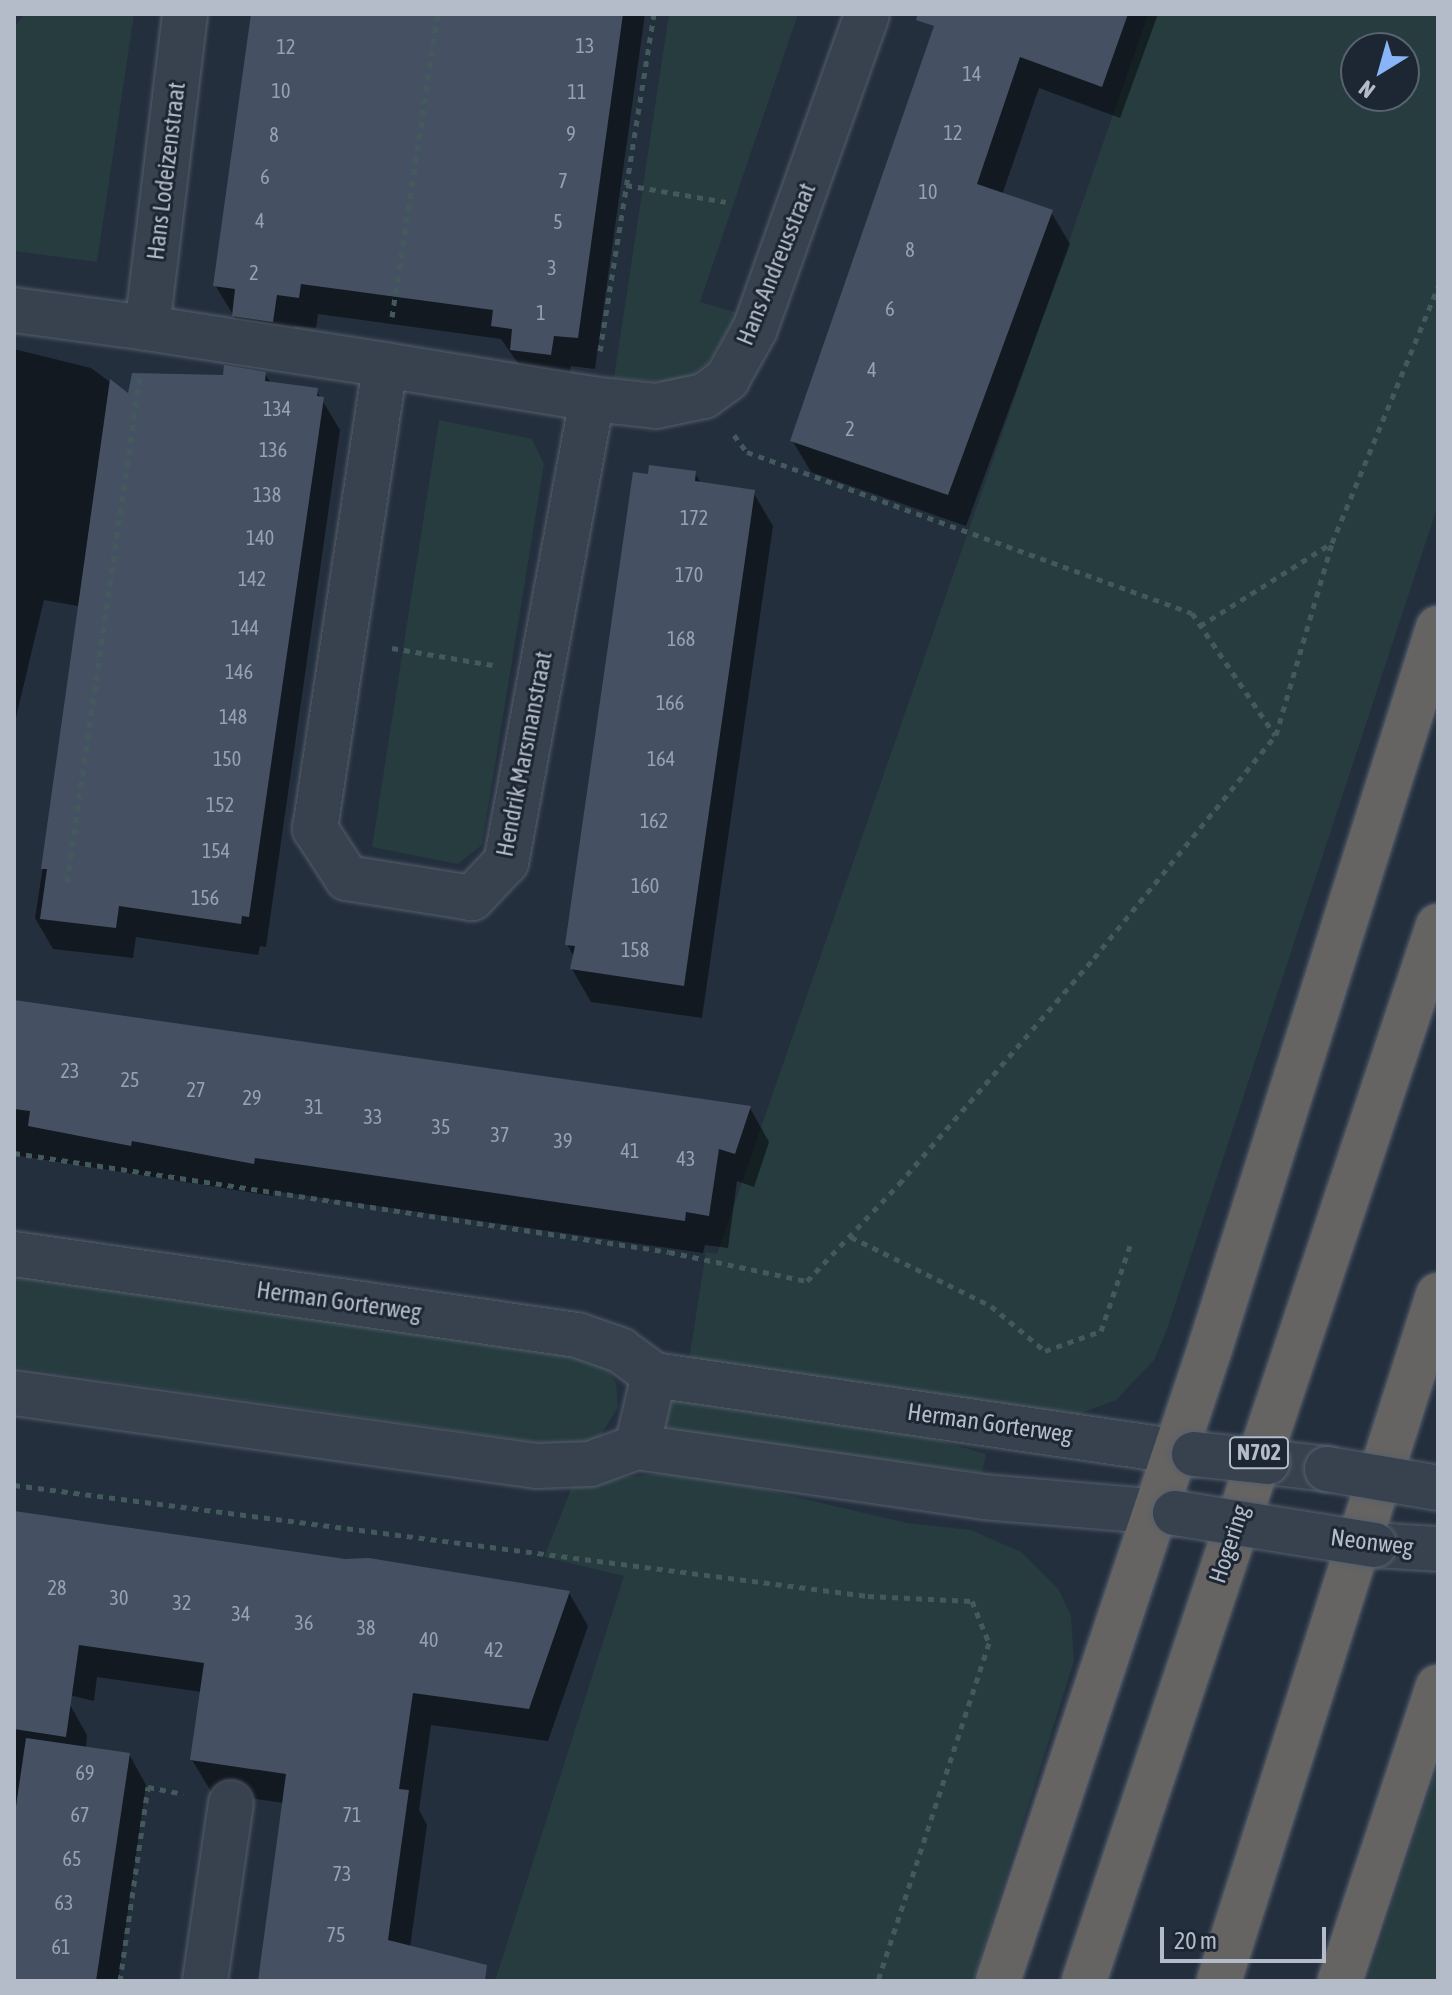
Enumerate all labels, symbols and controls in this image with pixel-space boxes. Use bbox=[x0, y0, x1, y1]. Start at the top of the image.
north arrow bbox=[1340, 32, 1420, 112]
house number: 13 bbox=[576, 33, 594, 57]
house number: 12 bbox=[277, 34, 295, 58]
house number: 14 bbox=[963, 61, 981, 85]
text: N bbox=[1354, 75, 1380, 104]
house number: 10 bbox=[272, 78, 290, 102]
house number: 11 bbox=[568, 79, 586, 103]
street label: Hans Lodeizenstraat bbox=[141, 80, 191, 262]
house number: 12 bbox=[944, 120, 962, 144]
house number: 9 bbox=[566, 121, 576, 145]
house number: 8 bbox=[269, 122, 279, 146]
house number: 6 bbox=[260, 164, 270, 188]
house number: 7 bbox=[558, 168, 568, 192]
street label: Hans Andreusstraat bbox=[730, 179, 822, 349]
house number: 10 bbox=[919, 179, 937, 203]
house number: 4 bbox=[255, 208, 265, 232]
house number: 5 bbox=[553, 209, 563, 233]
house number: 8 bbox=[905, 237, 915, 261]
house number: 3 bbox=[547, 255, 557, 279]
house number: 2 bbox=[249, 260, 259, 284]
house number: 6 bbox=[885, 296, 895, 320]
house number: 1 bbox=[536, 300, 546, 324]
house number: 4 bbox=[867, 357, 877, 381]
house number: 134 bbox=[263, 396, 291, 420]
house number: 2 bbox=[845, 416, 855, 440]
house number: 136 bbox=[259, 437, 287, 461]
house number: 138 bbox=[253, 482, 281, 506]
house number: 172 bbox=[680, 505, 708, 529]
house number: 140 bbox=[246, 525, 274, 549]
house number: 170 bbox=[675, 562, 703, 586]
house number: 142 bbox=[238, 566, 266, 590]
house number: 144 bbox=[231, 615, 259, 639]
house number: 168 bbox=[667, 626, 695, 650]
street label: Hendrik Marsmanstraat bbox=[490, 649, 558, 859]
house number: 146 bbox=[225, 659, 253, 683]
house number: 166 bbox=[656, 690, 684, 714]
house number: 148 bbox=[219, 704, 247, 728]
house number: 150 bbox=[213, 746, 241, 770]
house number: 164 bbox=[647, 746, 675, 770]
house number: 152 bbox=[206, 792, 234, 816]
house number: 162 bbox=[640, 808, 668, 832]
house number: 154 bbox=[202, 838, 230, 862]
house number: 160 bbox=[631, 873, 659, 897]
house number: 156 bbox=[191, 885, 219, 909]
house number: 158 bbox=[621, 937, 649, 961]
house number: 23 bbox=[61, 1058, 79, 1082]
house number: 25 bbox=[121, 1067, 139, 1091]
house number: 27 bbox=[187, 1077, 205, 1101]
house number: 29 bbox=[243, 1085, 261, 1109]
house number: 31 bbox=[305, 1094, 323, 1118]
house number: 33 bbox=[364, 1104, 382, 1128]
house number: 35 bbox=[432, 1114, 450, 1138]
house number: 37 bbox=[491, 1122, 509, 1146]
house number: 39 bbox=[554, 1128, 572, 1152]
house number: 41 bbox=[621, 1138, 639, 1162]
house number: 43 bbox=[677, 1146, 695, 1170]
street label: Herman Gorterweg bbox=[255, 1275, 423, 1327]
street label: Herman Gorterweg bbox=[906, 1397, 1074, 1449]
road number: N702 bbox=[1229, 1435, 1289, 1471]
street label: Hogering bbox=[1203, 1501, 1255, 1587]
street label: Neonweg bbox=[1329, 1523, 1415, 1561]
house number: 28 bbox=[48, 1575, 66, 1599]
house number: 30 bbox=[110, 1585, 128, 1609]
house number: 32 bbox=[173, 1590, 191, 1614]
house number: 34 bbox=[232, 1601, 250, 1625]
house number: 36 bbox=[295, 1610, 313, 1634]
house number: 38 bbox=[357, 1615, 375, 1639]
house number: 40 bbox=[420, 1627, 438, 1651]
house number: 42 bbox=[485, 1637, 503, 1661]
house number: 69 bbox=[76, 1760, 94, 1784]
house number: 67 bbox=[71, 1802, 89, 1826]
house number: 71 bbox=[343, 1802, 361, 1826]
house number: 65 bbox=[63, 1846, 81, 1870]
house number: 73 bbox=[333, 1861, 351, 1885]
house number: 63 bbox=[55, 1890, 73, 1914]
scale bar bbox=[1164, 1911, 1330, 1961]
house number: 75 bbox=[327, 1922, 345, 1946]
text: 20 m bbox=[1174, 1927, 1217, 1954]
house number: 61 bbox=[52, 1934, 70, 1958]

